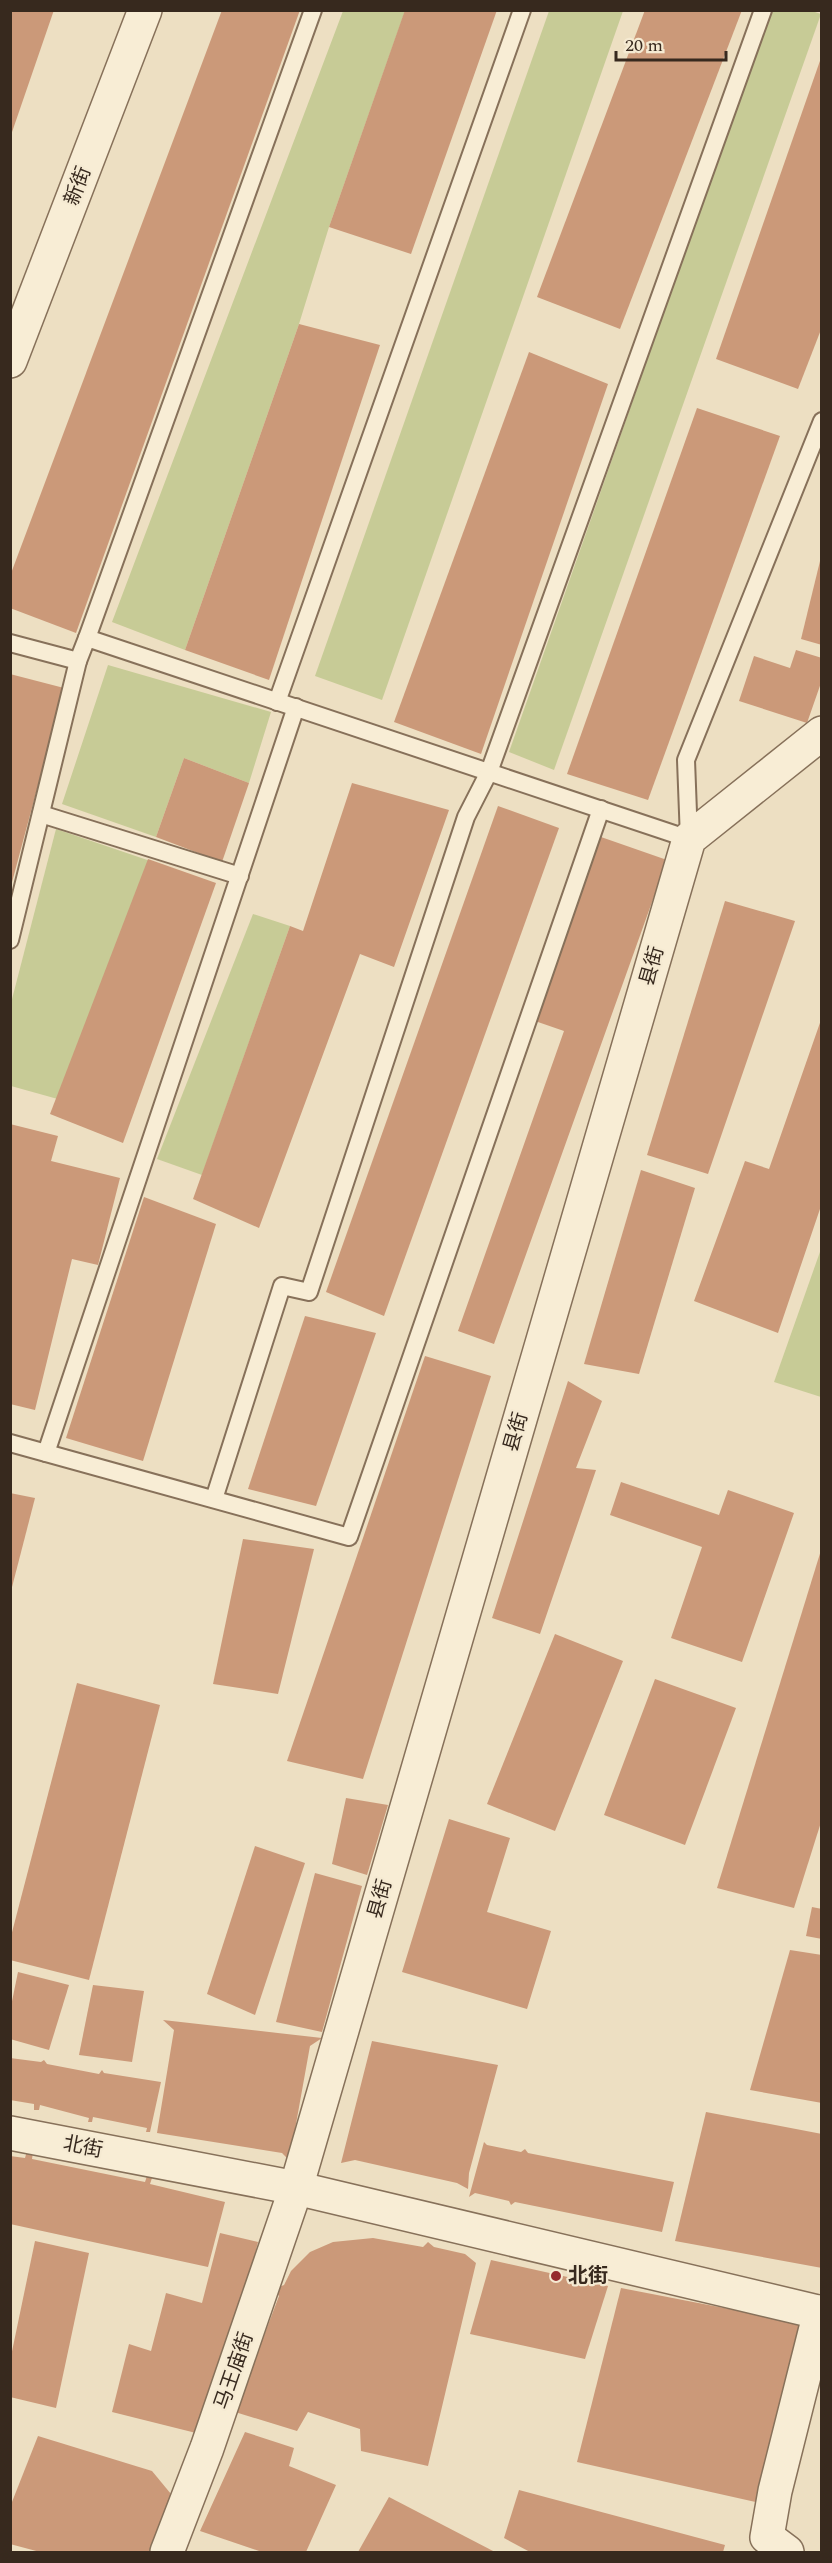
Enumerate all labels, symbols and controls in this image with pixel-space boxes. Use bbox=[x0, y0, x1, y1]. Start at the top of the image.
scale bar bbox=[616, 24, 726, 62]
text: 20 m bbox=[625, 32, 663, 59]
street label: 新街 bbox=[57, 162, 99, 210]
street label: 县街 bbox=[632, 943, 672, 989]
street label: 县街 bbox=[496, 1409, 536, 1455]
street label: 县街 bbox=[360, 1876, 400, 1922]
street label: 北街 bbox=[61, 2128, 105, 2166]
place label: 北街 bbox=[568, 2261, 608, 2291]
marker: 北街 bbox=[549, 2269, 563, 2283]
street label: 马王庙街 bbox=[207, 2328, 261, 2414]

